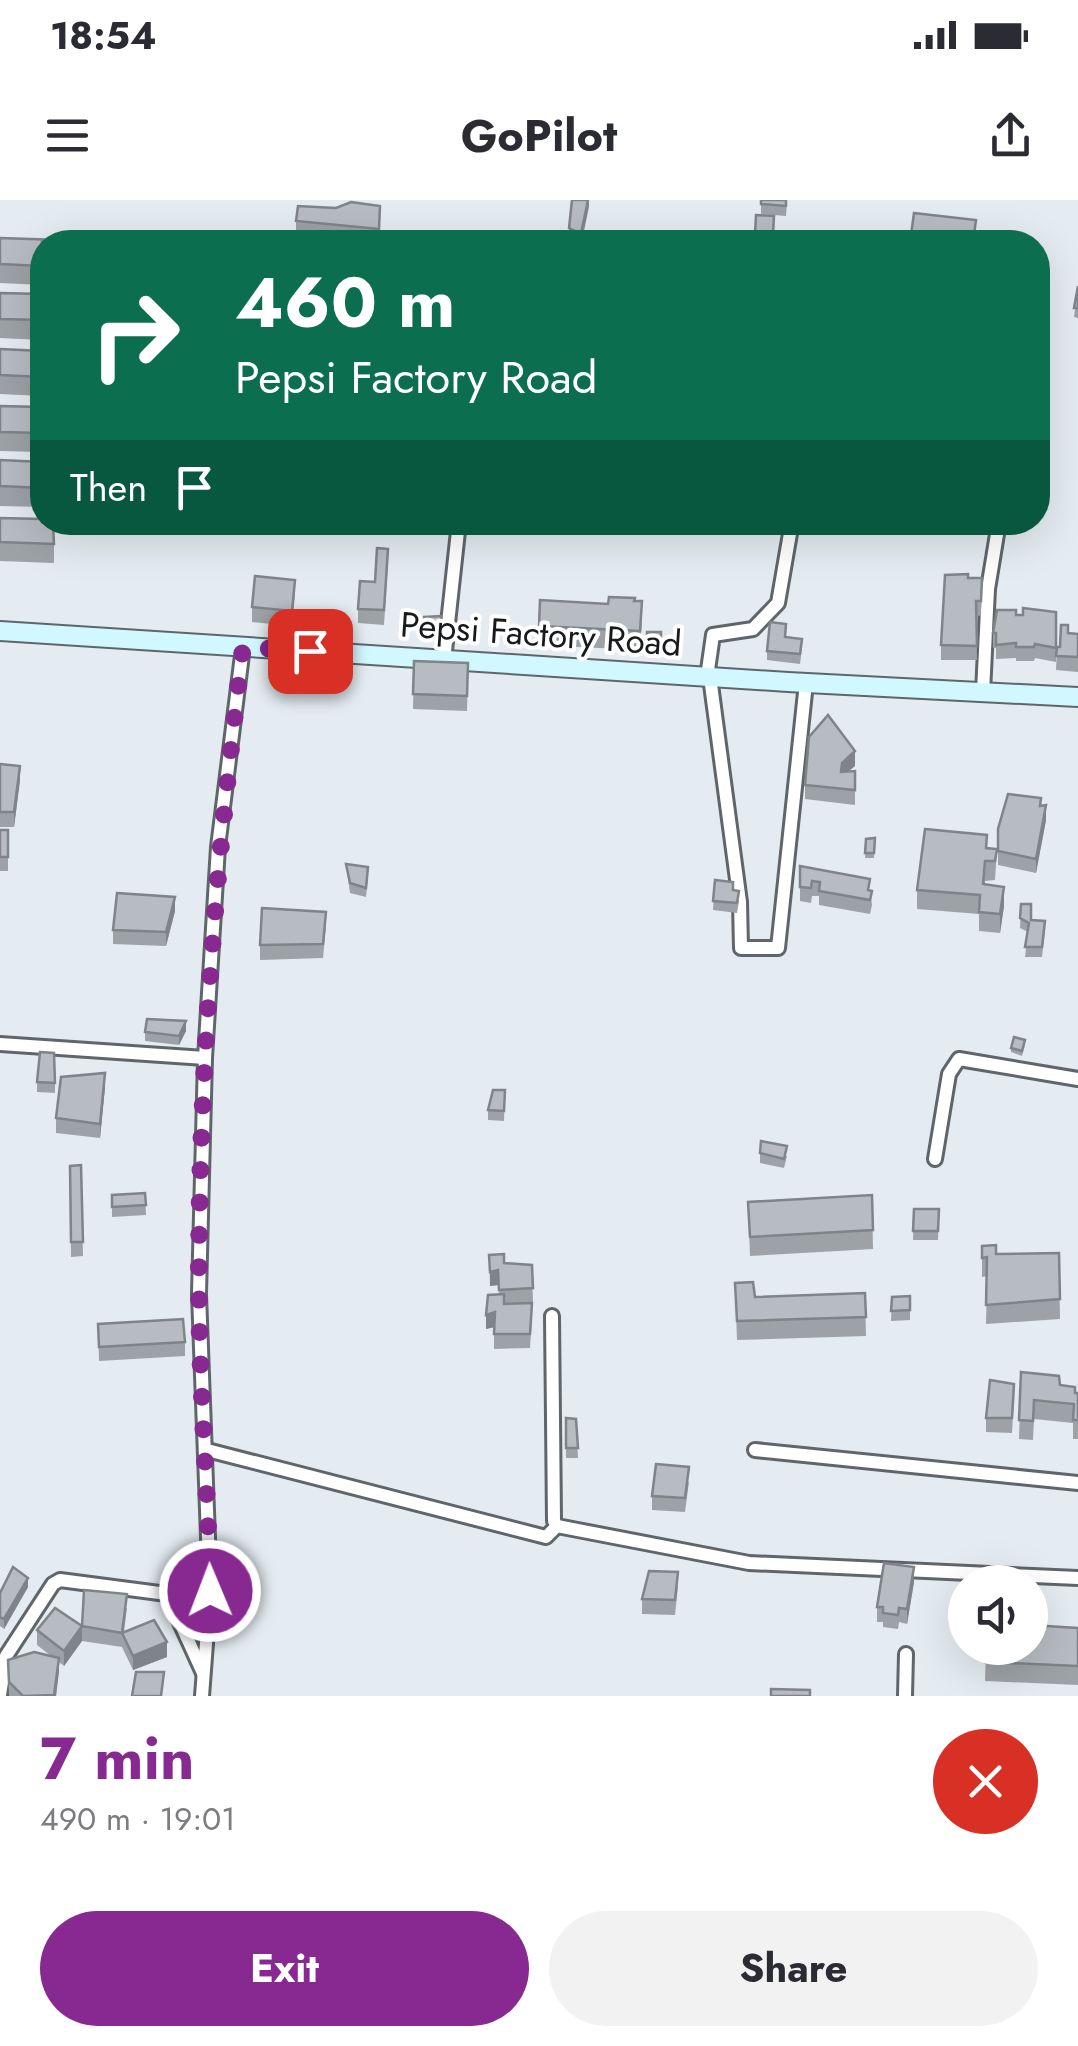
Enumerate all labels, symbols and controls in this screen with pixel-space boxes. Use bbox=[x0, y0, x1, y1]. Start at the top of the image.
text: 18:54 bbox=[50, 8, 156, 63]
text: GoPilot bbox=[461, 103, 617, 168]
icon: menu bbox=[40, 108, 95, 163]
icon: share bbox=[983, 108, 1038, 163]
text: 460 m bbox=[235, 252, 455, 353]
icon: right bbox=[70, 270, 200, 400]
text: Pepsi Factory Road bbox=[235, 345, 597, 410]
text: Then bbox=[70, 460, 147, 515]
icon: arrive bbox=[167, 460, 222, 515]
street label: Pepsi Factory Road bbox=[399, 599, 683, 669]
pin bbox=[268, 609, 353, 694]
icon: arrive bbox=[283, 624, 338, 679]
position arrow bbox=[158, 1539, 262, 1643]
map controls bbox=[948, 1565, 1048, 1665]
button: sound bbox=[948, 1565, 1048, 1665]
text: 7 min bbox=[40, 1715, 194, 1802]
button: close bbox=[933, 1729, 1038, 1834]
text: 490 m · 19:01 bbox=[40, 1796, 236, 1842]
button: Exit bbox=[40, 1911, 529, 2026]
button: Share bbox=[549, 1911, 1038, 2026]

